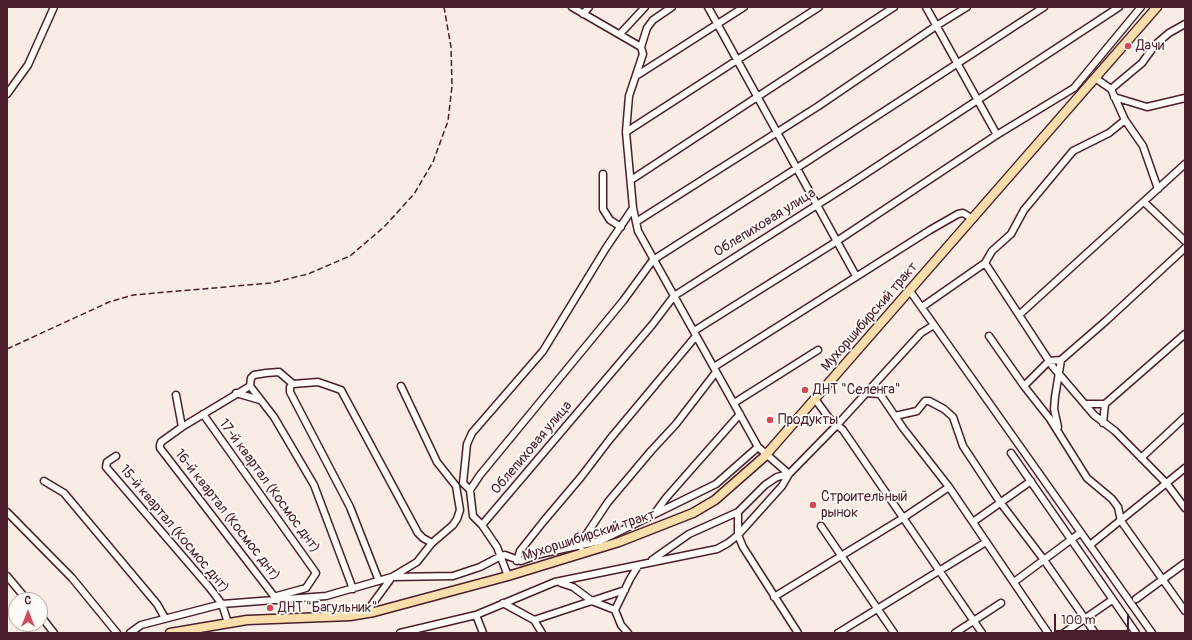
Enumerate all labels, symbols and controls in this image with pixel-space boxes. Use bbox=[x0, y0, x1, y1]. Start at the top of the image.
place label: Дачи bbox=[1136, 38, 1164, 54]
marker: Дачи bbox=[1123, 41, 1133, 51]
street label: Облепиховая улица bbox=[711, 185, 819, 261]
street label: Мухоршибирский тракт bbox=[818, 259, 922, 375]
place label: ДНТ "Селенга" bbox=[813, 382, 901, 398]
marker: ДНТ "Селенга" bbox=[800, 385, 810, 395]
street label: Облепиховая улица bbox=[488, 398, 576, 498]
place label: Продукты bbox=[778, 412, 838, 428]
marker: Продукты bbox=[765, 415, 775, 425]
street label: 17-й квартал (Космос днт) bbox=[215, 416, 323, 556]
street label: 16-й квартал (Космос днт) bbox=[171, 446, 283, 584]
street label: 15-й квартал (Космос днт) bbox=[116, 462, 232, 596]
place label: Строительный рынок bbox=[821, 489, 907, 522]
marker: Строительный рынок bbox=[808, 500, 818, 510]
street label: Мухоршибирский тракт bbox=[520, 507, 658, 565]
north arrow bbox=[8, 592, 48, 632]
text: С bbox=[25, 594, 31, 607]
place label: ДНТ "Багульник" bbox=[278, 600, 377, 616]
marker: ДНТ "Багульник" bbox=[265, 603, 275, 613]
scale bar bbox=[1056, 606, 1131, 632]
text: 100 m bbox=[1061, 613, 1095, 628]

